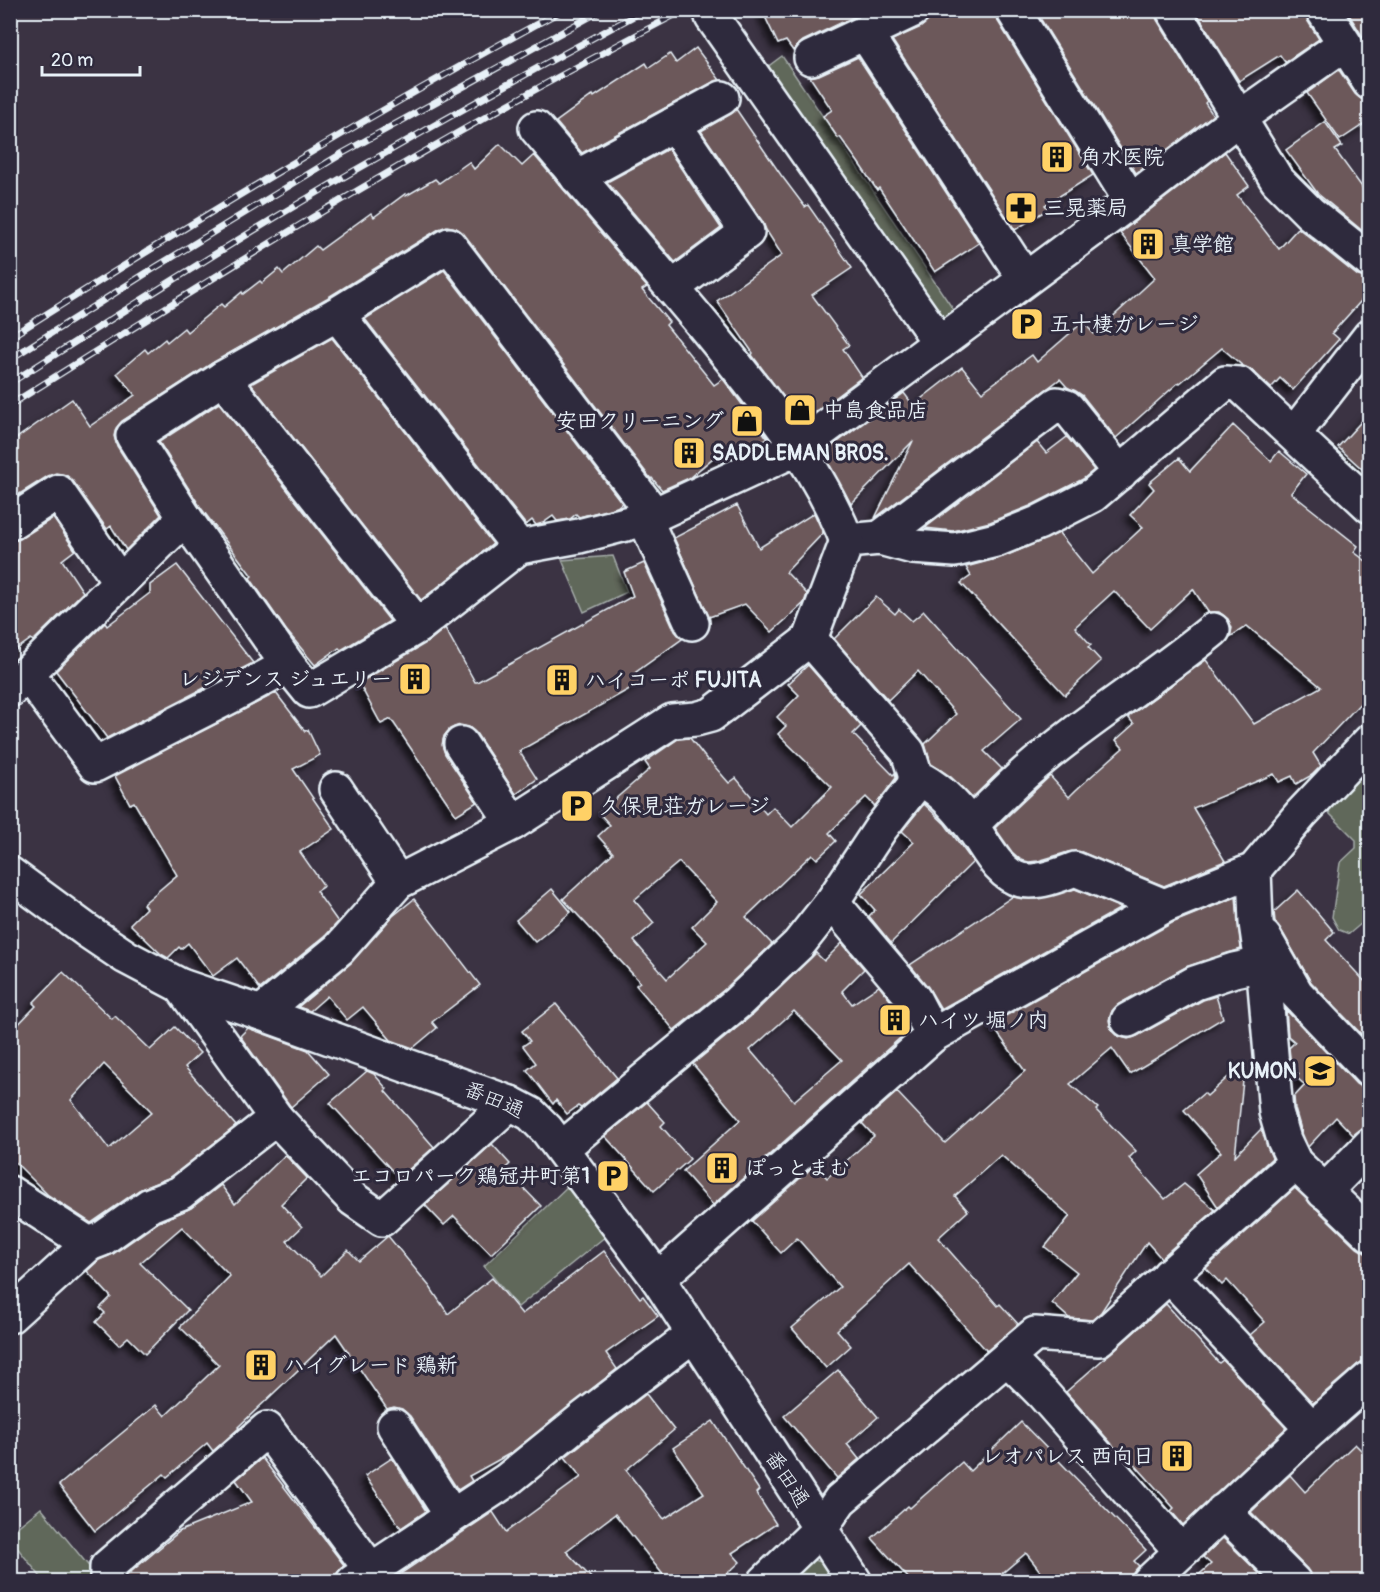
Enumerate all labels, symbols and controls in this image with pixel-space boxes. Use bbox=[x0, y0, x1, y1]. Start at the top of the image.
scale bar bbox=[42, 39, 140, 77]
text: 20 m bbox=[51, 49, 93, 72]
building icon: 角水医院 bbox=[1039, 139, 1075, 175]
place label: 角水医院 bbox=[1080, 144, 1164, 171]
pharmacy icon: 三晃薬局 bbox=[1003, 190, 1039, 226]
place label: 三晃薬局 bbox=[1044, 195, 1128, 222]
building icon: 真学館 bbox=[1130, 226, 1166, 262]
place label: 真学館 bbox=[1171, 231, 1234, 258]
parking icon: 五十棲ガレージ bbox=[1009, 306, 1045, 342]
place label: 五十棲ガレージ bbox=[1050, 311, 1198, 338]
shop icon: 中島食品店 bbox=[782, 392, 818, 428]
place label: 中島食品店 bbox=[823, 397, 928, 424]
shop icon: 安田クリーニング bbox=[729, 403, 765, 439]
place label: 安田クリーニング bbox=[556, 408, 724, 435]
building icon: SADDLEMAN BROS. bbox=[671, 435, 707, 471]
place label: SADDLEMAN BROS. bbox=[712, 440, 889, 467]
building icon: レジデンス ジュエリー bbox=[397, 661, 433, 697]
building icon: ハイコーポ FUJITA bbox=[544, 662, 580, 698]
place label: レジデンス ジュエリー bbox=[179, 666, 392, 693]
place label: ハイコーポ FUJITA bbox=[585, 667, 762, 694]
parking icon: 久保見荘ガレージ bbox=[559, 788, 595, 824]
place label: 久保見荘ガレージ bbox=[600, 793, 769, 820]
building icon: ハイツ 堀ノ内 bbox=[877, 1002, 913, 1038]
place label: ハイツ 堀ノ内 bbox=[918, 1007, 1049, 1034]
school or university icon: KUMON bbox=[1302, 1053, 1338, 1089]
place label: KUMON bbox=[1228, 1058, 1297, 1085]
street label: 番田通 bbox=[460, 1075, 528, 1125]
building icon: ぽっとまむ bbox=[704, 1150, 740, 1186]
place label: ぽっとまむ bbox=[745, 1155, 850, 1182]
parking icon: エコロパーク鶏冠井町第1 bbox=[595, 1158, 631, 1194]
place label: エコロパーク鶏冠井町第1 bbox=[351, 1163, 590, 1190]
building icon: ハイグレード 鶏新 bbox=[243, 1347, 279, 1383]
place label: ハイグレード 鶏新 bbox=[284, 1352, 457, 1379]
building icon: レオパレス 西向日 bbox=[1159, 1438, 1195, 1474]
place label: レオパレス 西向日 bbox=[981, 1443, 1154, 1470]
street label: 番田通 bbox=[759, 1445, 815, 1513]

